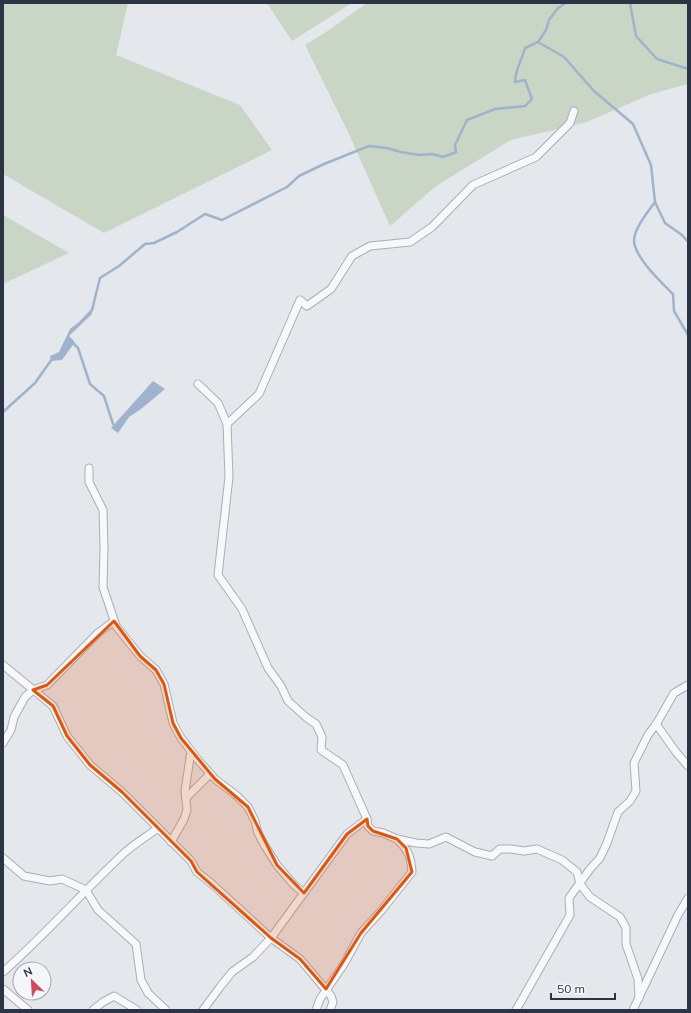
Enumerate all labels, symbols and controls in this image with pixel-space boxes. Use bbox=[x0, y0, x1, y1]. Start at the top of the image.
north arrow bbox=[12, 961, 52, 1001]
text: N bbox=[21, 964, 34, 980]
scale bar bbox=[551, 975, 615, 1001]
text: 50 m bbox=[557, 981, 585, 996]

